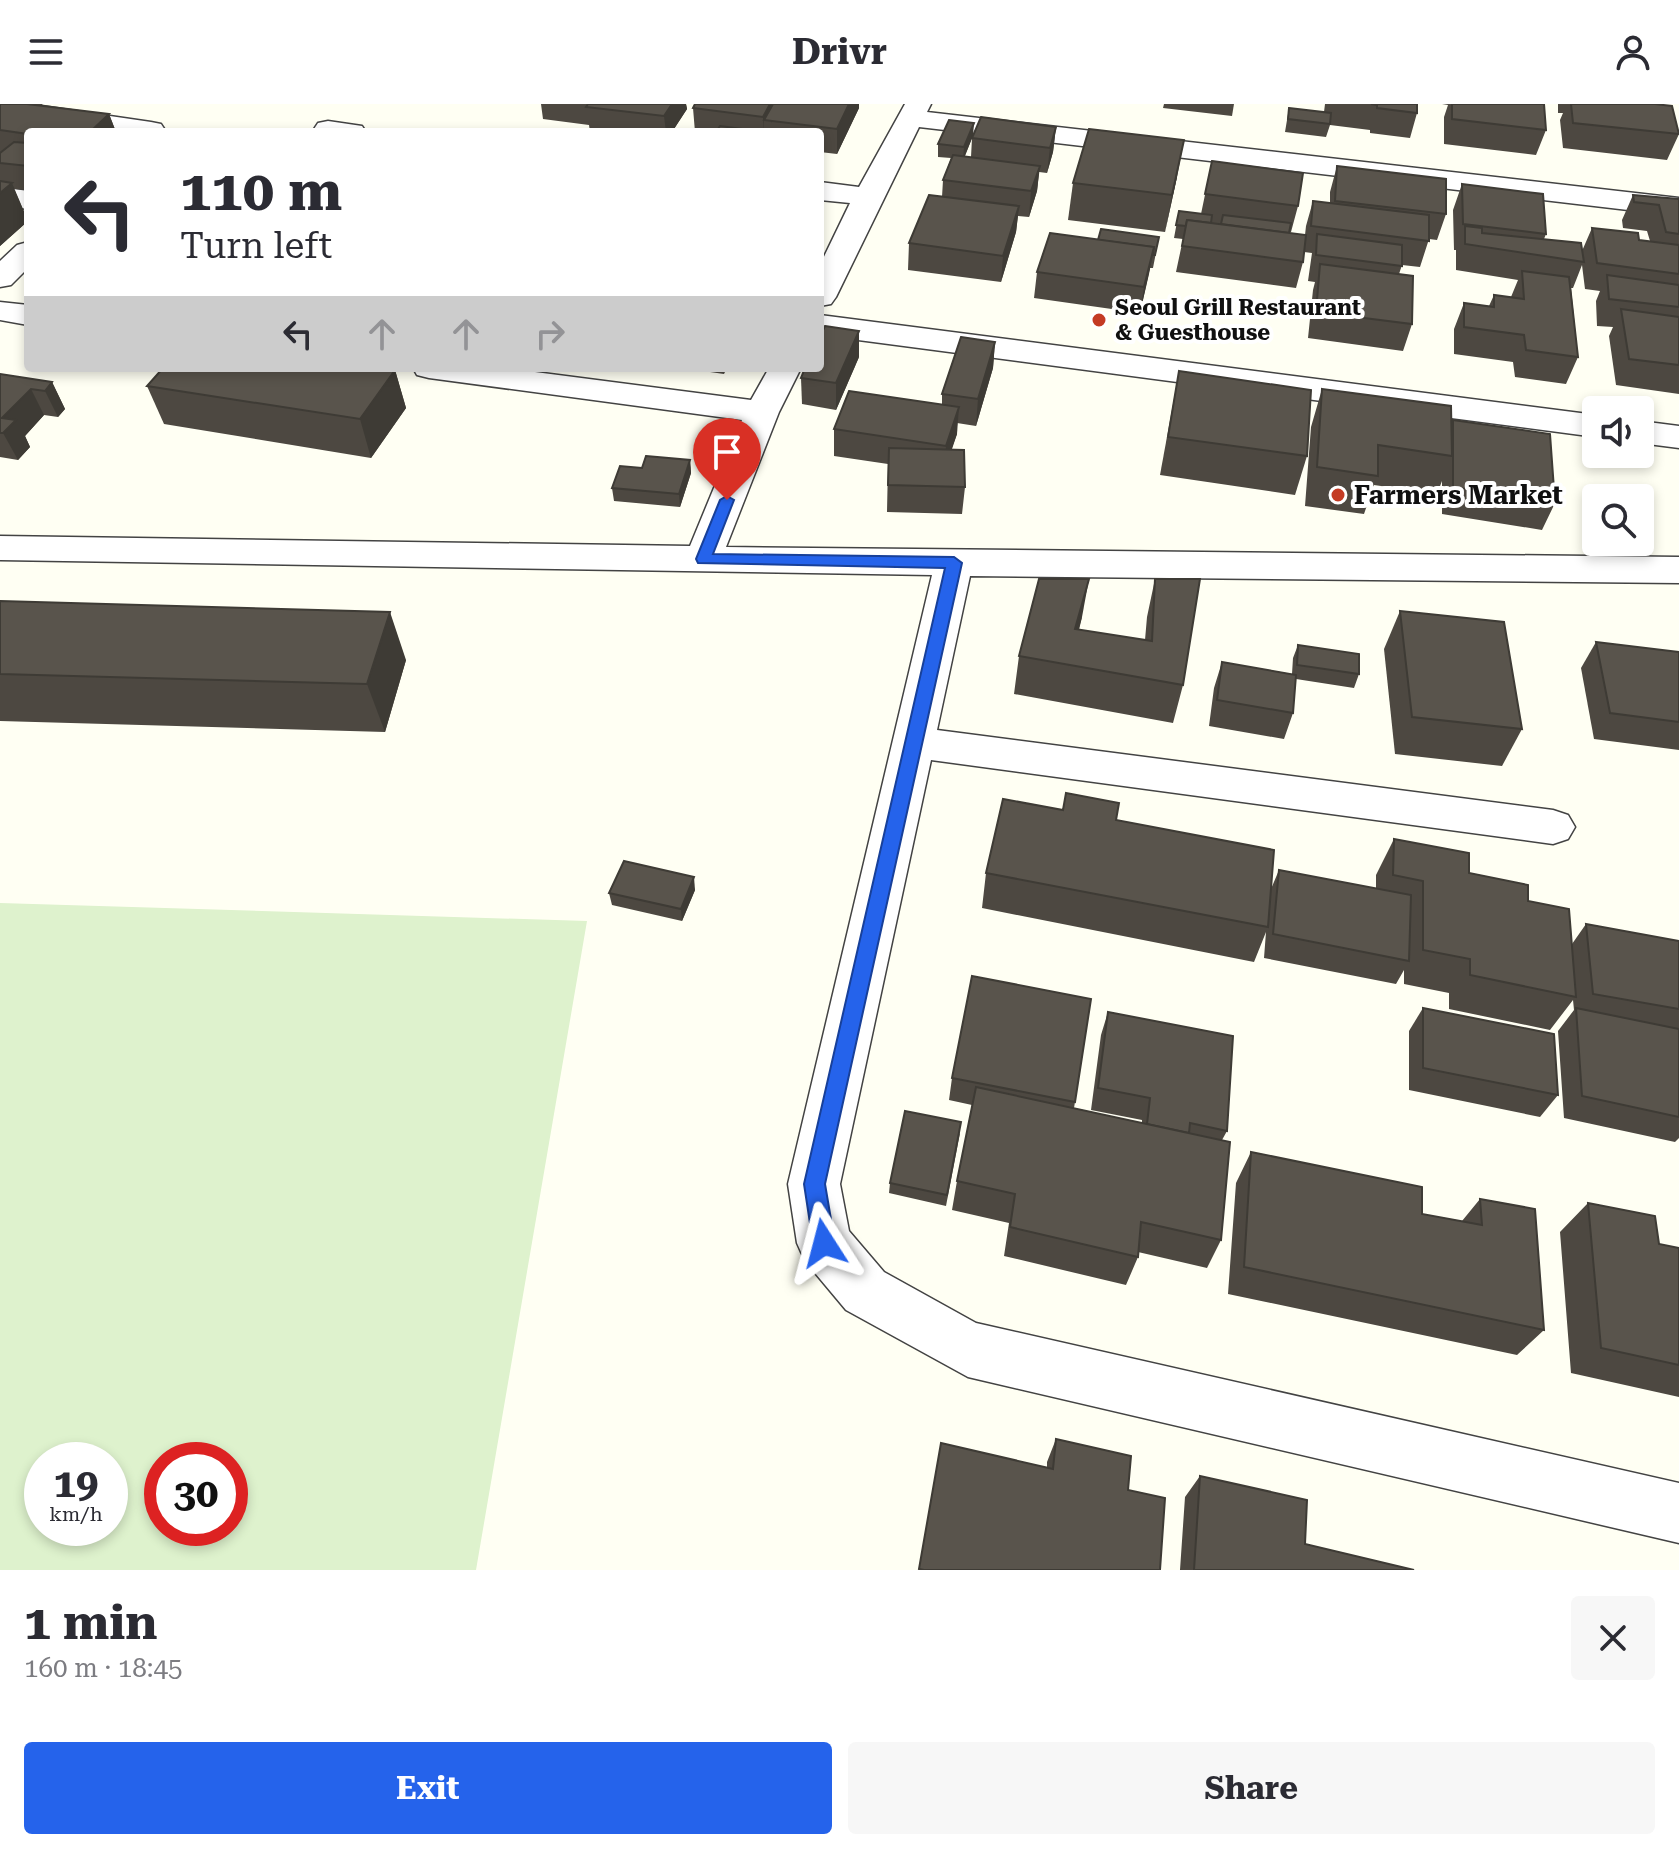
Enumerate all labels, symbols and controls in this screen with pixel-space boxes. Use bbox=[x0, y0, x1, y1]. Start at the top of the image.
icon: menu bbox=[24, 30, 68, 74]
icon: person bbox=[1611, 30, 1655, 74]
text: Drivr bbox=[792, 31, 887, 73]
text: 110 m bbox=[180, 158, 342, 224]
icon: left bbox=[48, 160, 152, 264]
text: Turn left bbox=[180, 225, 332, 267]
place label: Seoul Grill Restaurant & Guesthouse bbox=[1115, 295, 1361, 345]
marker: Seoul Grill Restaurant & Guesthouse bbox=[1090, 311, 1108, 329]
icon: left bbox=[276, 312, 320, 356]
icon: ahead bbox=[360, 312, 404, 356]
icon: ahead bbox=[444, 312, 488, 356]
icon: right bbox=[528, 312, 572, 356]
map controls bbox=[1582, 396, 1654, 556]
button: sound bbox=[1582, 396, 1654, 468]
pin bbox=[693, 418, 761, 500]
icon: arrive bbox=[705, 430, 749, 474]
place label: Farmers Market bbox=[1354, 480, 1563, 510]
button: search bbox=[1582, 484, 1654, 556]
marker: Farmers Market bbox=[1329, 486, 1347, 504]
position arrow bbox=[782, 1201, 866, 1285]
speed limit sign: 30 bbox=[144, 1442, 248, 1546]
text: 19 bbox=[54, 1460, 98, 1507]
text: km/h bbox=[49, 1502, 103, 1526]
text: 1 min bbox=[24, 1595, 157, 1651]
button: close bbox=[1571, 1596, 1655, 1680]
text: 160 m · 18:45 bbox=[24, 1653, 183, 1683]
button: Exit bbox=[24, 1742, 832, 1834]
button: Share bbox=[848, 1742, 1655, 1834]

